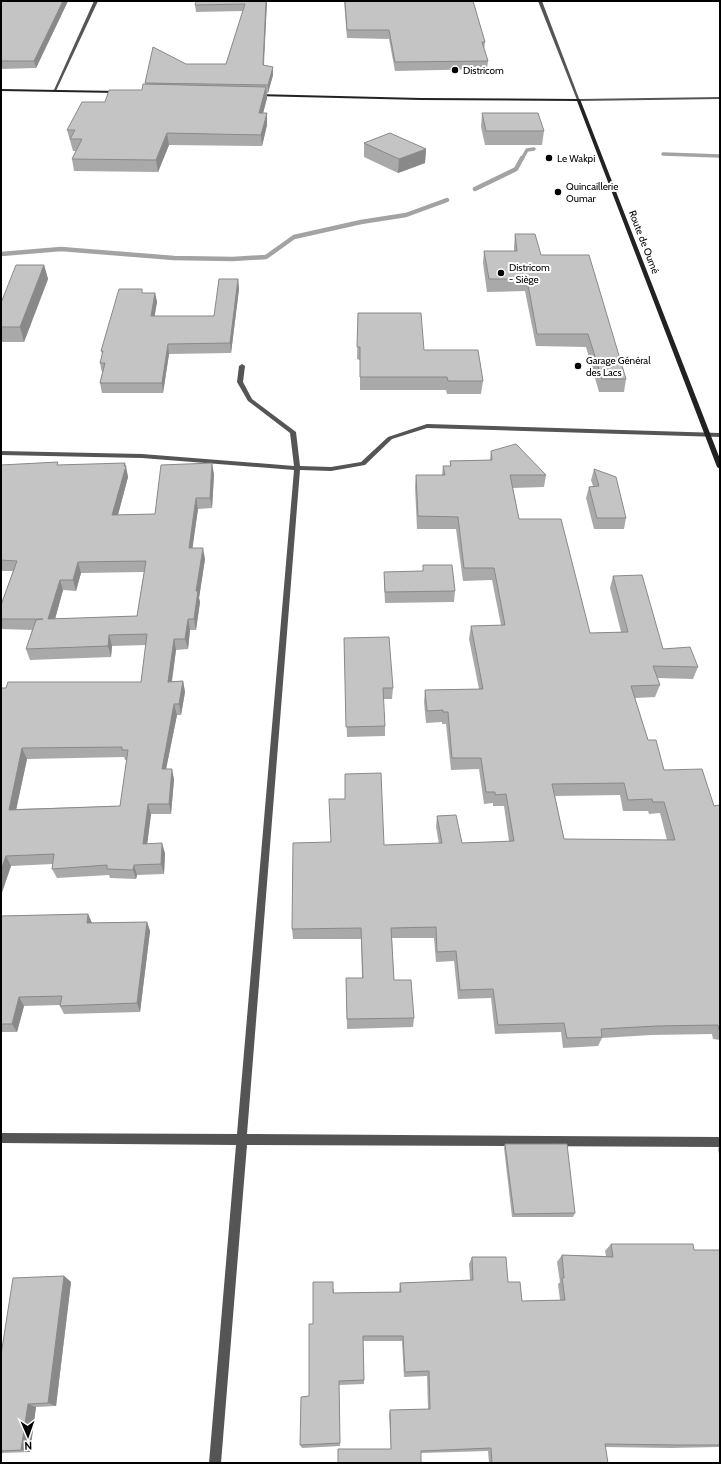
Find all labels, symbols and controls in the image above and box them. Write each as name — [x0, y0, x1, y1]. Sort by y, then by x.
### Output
place label: Districom — [463, 64, 504, 77]
marker: Districom — [450, 65, 460, 75]
place label: Le Wakpi — [557, 152, 595, 165]
marker: Le Wakpi — [544, 153, 554, 163]
place label: Quincaillerie Oumar — [566, 180, 618, 205]
marker: Quincaillerie Oumar — [553, 187, 563, 197]
street label: Route de Oumé — [626, 208, 662, 276]
place label: Districom - Siège — [509, 261, 550, 286]
marker: Districom - Siège — [496, 268, 506, 278]
place label: Garage Général des Lacs — [586, 354, 651, 379]
marker: Garage Général des Lacs — [573, 361, 583, 371]
north arrow — [8, 1416, 48, 1456]
text: N — [24, 1439, 32, 1453]

